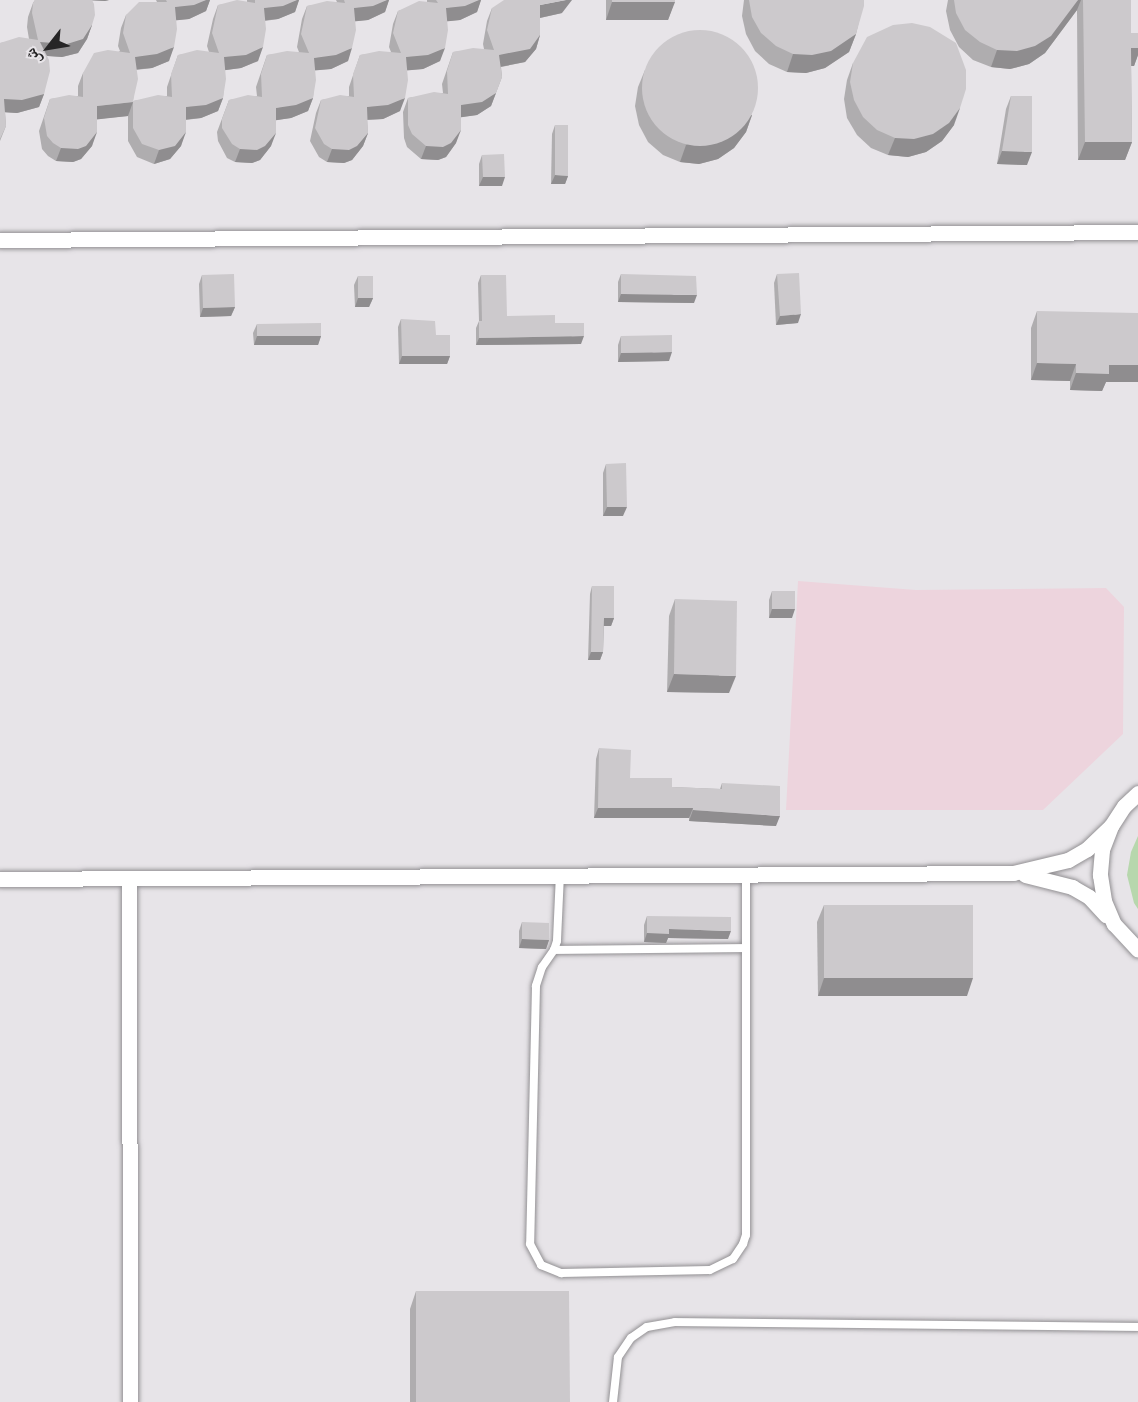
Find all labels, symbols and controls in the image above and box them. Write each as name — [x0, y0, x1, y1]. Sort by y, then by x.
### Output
north arrow — [18, 18, 78, 78]
text: ش — [18, 44, 47, 71]

